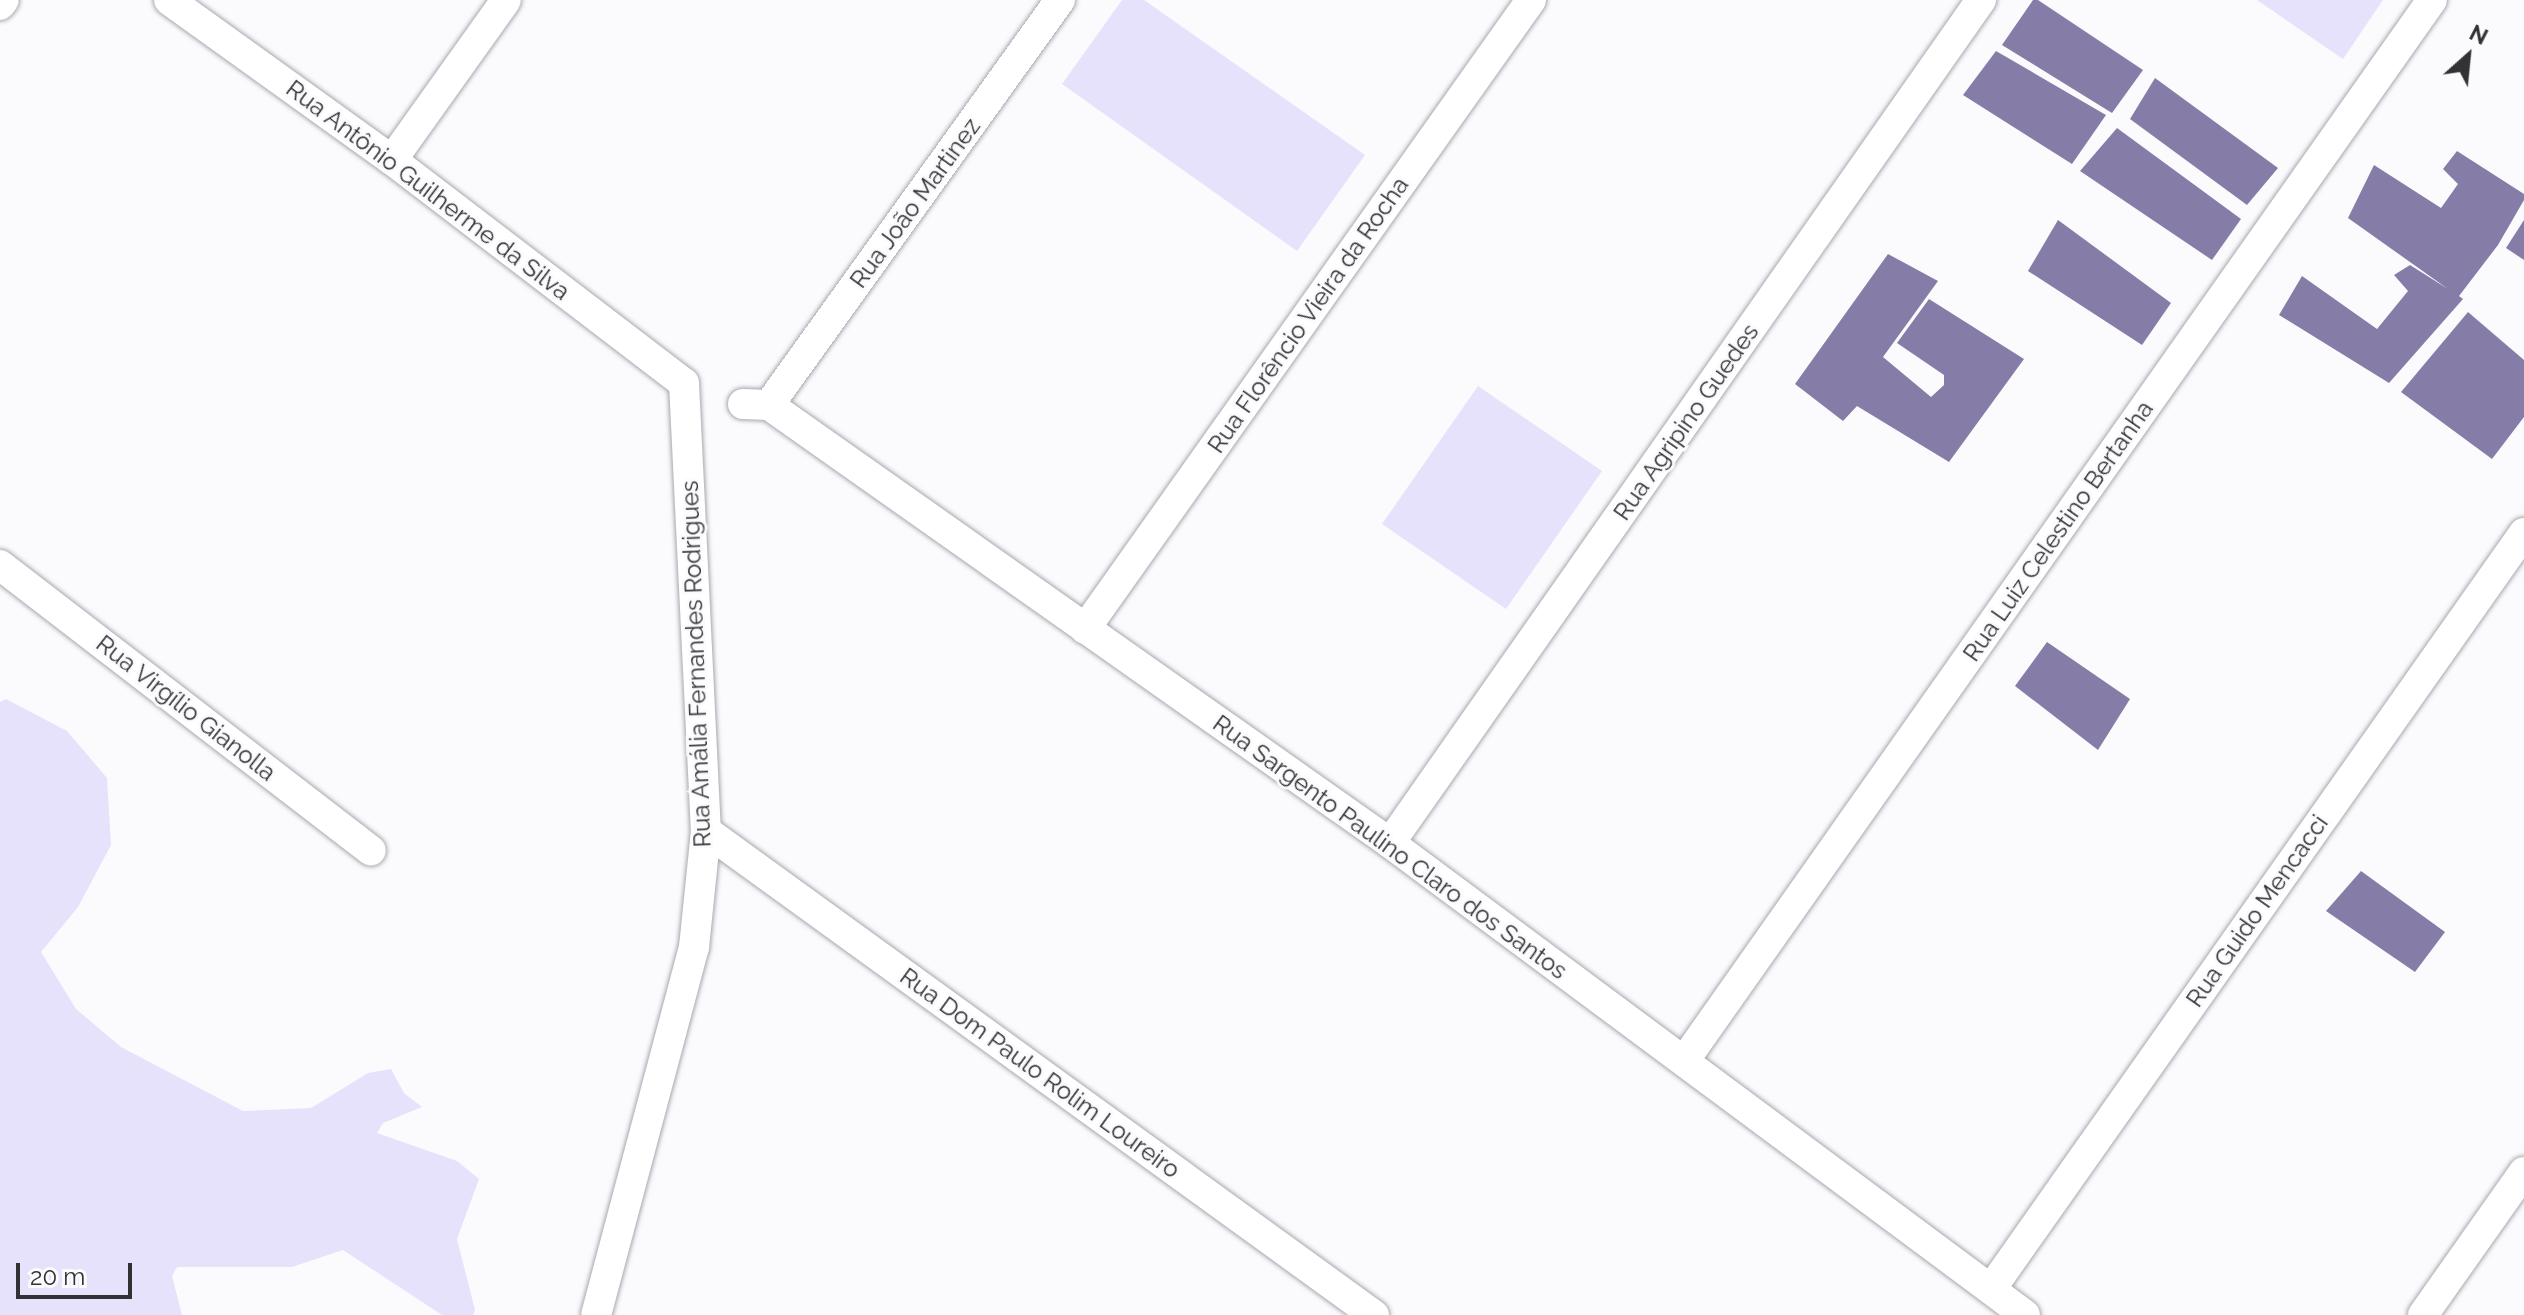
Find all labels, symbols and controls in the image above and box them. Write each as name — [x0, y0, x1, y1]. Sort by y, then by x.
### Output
north arrow — [2428, 16, 2508, 96]
text: N — [2466, 19, 2492, 50]
street label: Rua Antônio Guilherme da Silva — [280, 74, 576, 306]
street label: Rua João Martinez — [844, 112, 986, 294]
street label: Rua Florêncio Vieira da Rocha — [1201, 171, 1415, 459]
street label: Rua Agripino Guedes — [1607, 318, 1765, 526]
street label: Rua Luiz Celestino Bertanha — [1957, 395, 2159, 667]
street label: Rua Amália Fernandes Rodrigues — [675, 480, 717, 848]
street label: Rua Virgílio Gianolla — [90, 629, 282, 787]
street label: Rua Sargento Paulino Claro dos Santos — [1207, 709, 1573, 985]
street label: Rua Guido Mencacci — [2180, 810, 2334, 1012]
street label: Rua Dom Paulo Rolim Loureiro — [894, 962, 1186, 1184]
scale bar — [20, 1247, 136, 1297]
text: 20 m — [30, 1262, 85, 1291]

